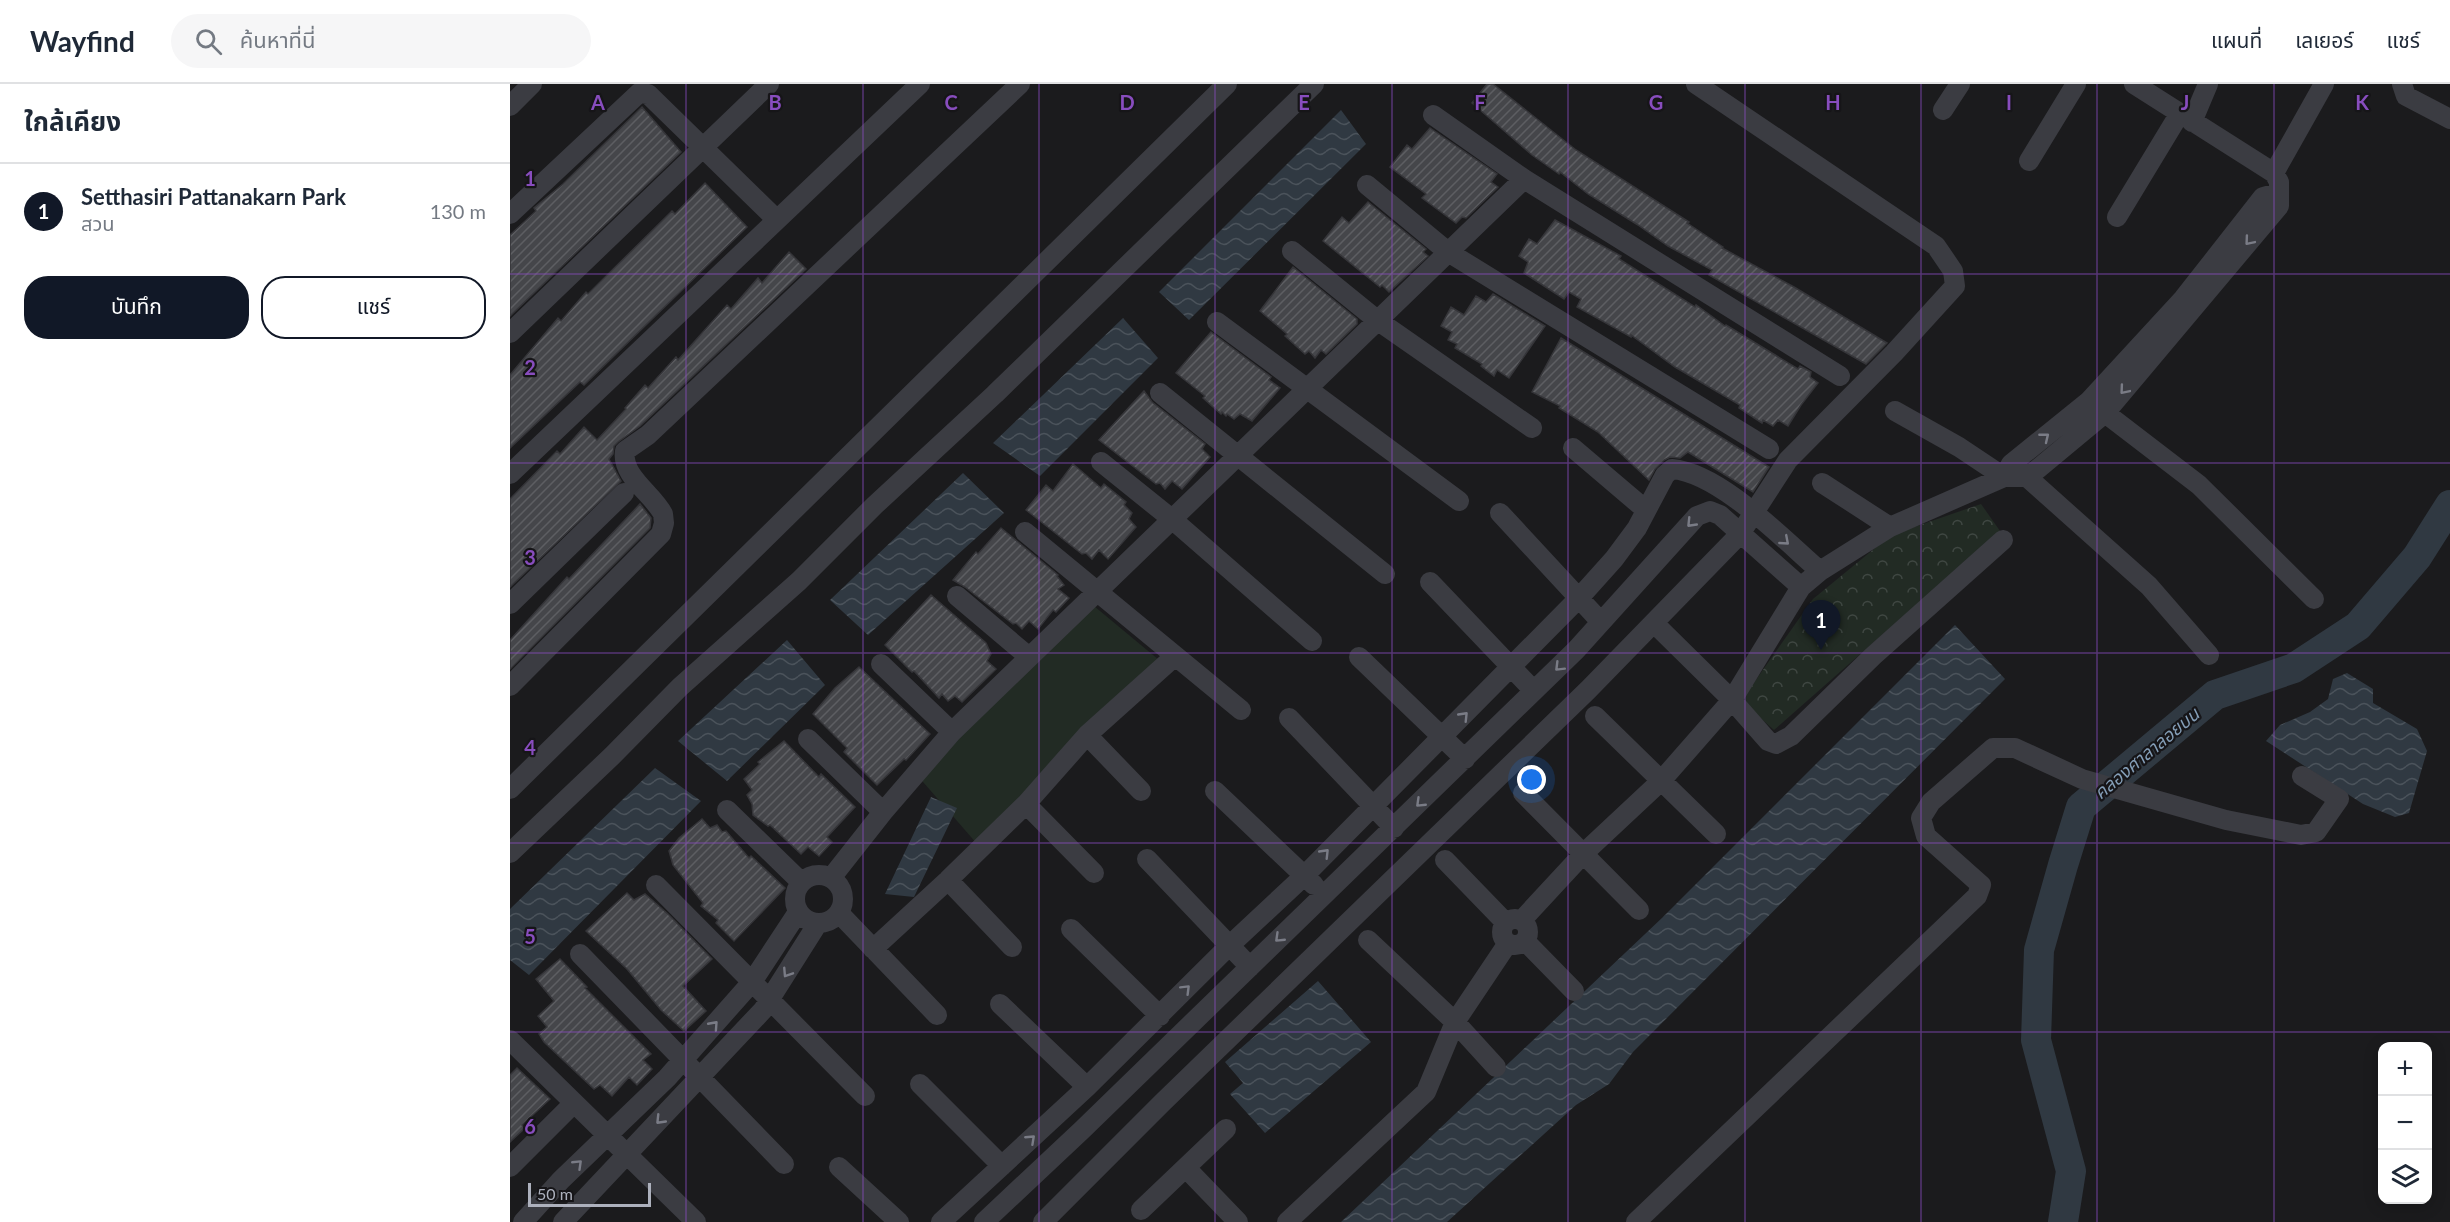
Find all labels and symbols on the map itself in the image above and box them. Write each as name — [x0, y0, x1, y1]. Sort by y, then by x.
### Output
text: A — [590, 90, 605, 114]
text: B — [768, 90, 782, 114]
text: C — [944, 90, 958, 114]
text: D — [1119, 90, 1135, 114]
text: E — [1298, 90, 1310, 114]
text: F — [1474, 90, 1486, 114]
text: G — [1649, 90, 1663, 114]
text: H — [1825, 90, 1841, 114]
text: I — [2006, 90, 2012, 114]
text: J — [2181, 90, 2189, 114]
text: K — [2355, 90, 2369, 114]
text: 1 — [524, 166, 536, 190]
one-way arrow — [2246, 234, 2257, 245]
text: 2 — [524, 355, 536, 379]
one-way arrow — [2120, 383, 2131, 394]
one-way arrow — [2038, 433, 2049, 444]
one-way arrow — [1687, 516, 1698, 527]
one-way arrow — [1778, 534, 1789, 545]
text: 3 — [524, 545, 536, 569]
pin: 1 — [1802, 600, 1840, 650]
one-way arrow — [1556, 659, 1567, 670]
water label: คลองศาลาลอยบน — [2089, 702, 2204, 803]
one-way arrow — [1456, 712, 1467, 723]
text: 4 — [524, 735, 536, 759]
your location — [1517, 765, 1546, 794]
one-way arrow — [1416, 796, 1427, 807]
one-way arrow — [1318, 850, 1329, 861]
text: 5 — [524, 924, 536, 948]
one-way arrow — [1276, 931, 1287, 942]
one-way arrow — [783, 966, 794, 977]
one-way arrow — [1179, 986, 1190, 996]
one-way arrow — [707, 1021, 718, 1031]
one-way arrow — [656, 1112, 667, 1123]
text: 6 — [524, 1114, 536, 1138]
one-way arrow — [1023, 1136, 1034, 1147]
one-way arrow — [571, 1160, 581, 1171]
scale bar — [528, 1180, 651, 1208]

